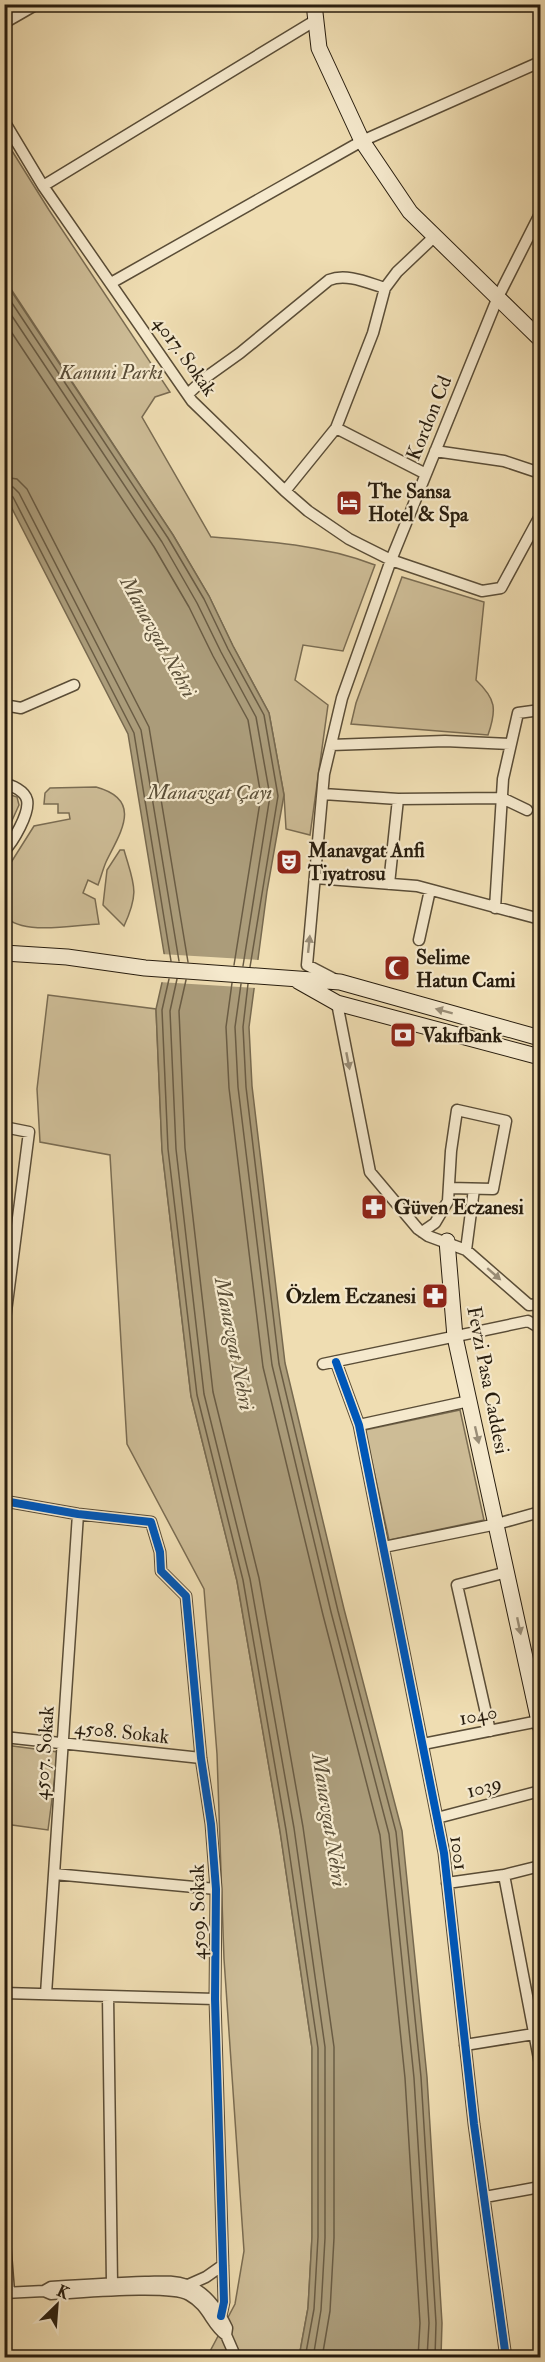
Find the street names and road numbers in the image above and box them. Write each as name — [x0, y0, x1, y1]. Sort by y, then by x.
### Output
street label: 4017. Sokak — [148, 311, 223, 401]
street label: Kordon Cd — [401, 372, 457, 464]
street label: Fevzi Pasa Caddesi — [461, 1304, 515, 1456]
street label: 1040 — [457, 1699, 499, 1731]
street label: 4507. Sokak — [28, 1705, 60, 1801]
street label: 4508. Sokak — [73, 1715, 171, 1749]
street label: 1039 — [464, 1770, 504, 1804]
street label: 1001 — [444, 1834, 474, 1872]
street label: 4509. Sokak — [185, 1863, 211, 1960]

